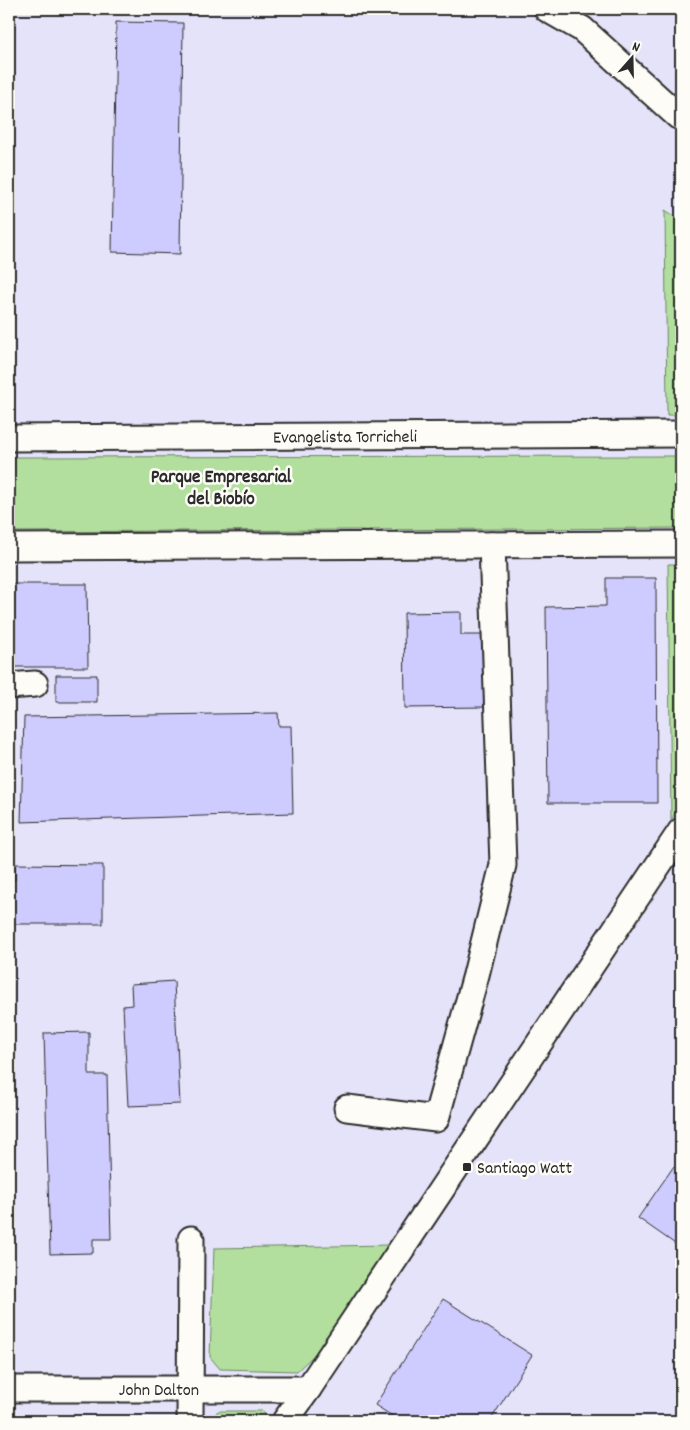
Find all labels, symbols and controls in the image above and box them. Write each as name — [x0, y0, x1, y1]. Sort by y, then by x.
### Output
north arrow — [608, 32, 658, 82]
text: N — [629, 37, 643, 58]
street label: Evangelista Torricheli — [273, 426, 417, 451]
district label: Parque Empresarial del Biobío — [151, 465, 292, 514]
place label: Santiago Watt — [477, 1157, 573, 1182]
marker: Santiago Watt — [461, 1161, 473, 1173]
street label: John Dalton — [119, 1379, 199, 1404]

